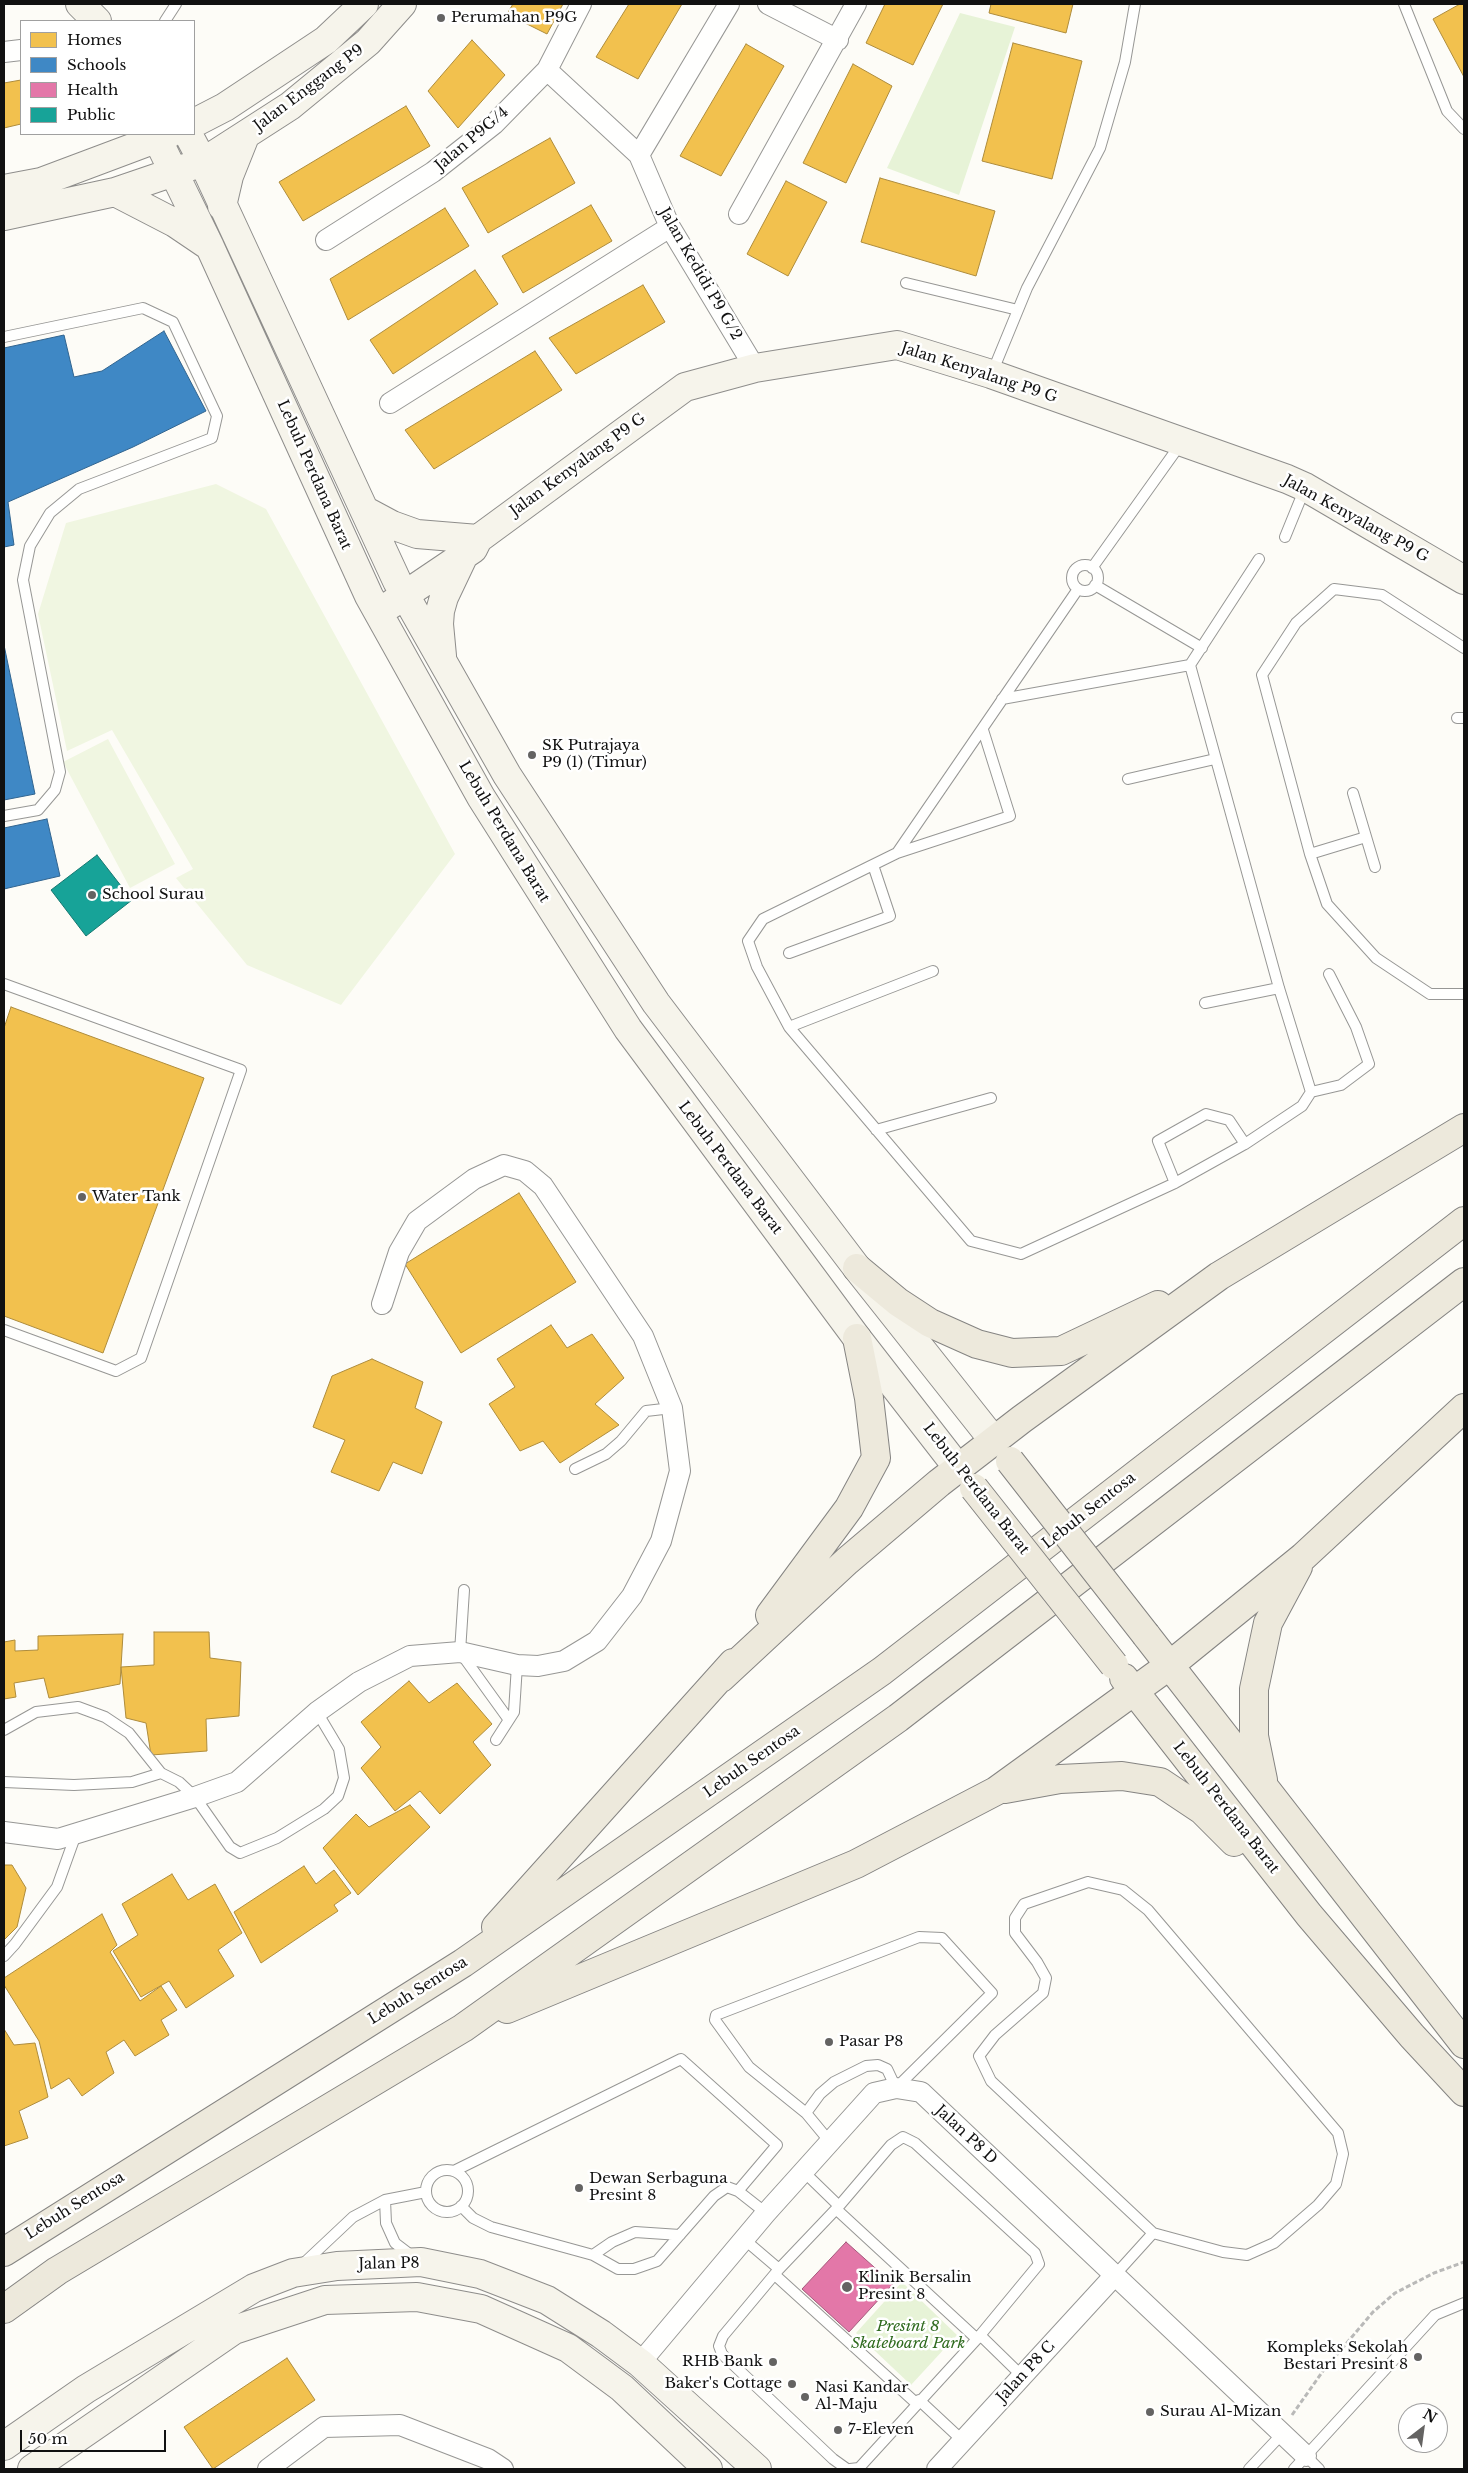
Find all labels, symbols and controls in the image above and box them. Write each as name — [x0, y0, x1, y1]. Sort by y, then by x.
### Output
place label: Perumahan P9G — [451, 9, 577, 27]
marker: Perumahan P9G — [435, 12, 447, 24]
legend — [20, 20, 195, 135]
text: Homes — [67, 30, 122, 49]
street label: Jalan Enggang P9 — [251, 41, 367, 135]
text: Schools — [67, 55, 126, 74]
text: Health — [67, 80, 118, 99]
street label: Jalan P9G/4 — [432, 103, 512, 175]
text: Public — [67, 105, 115, 124]
street label: Jalan Kedidi P9 G/2 — [655, 205, 745, 343]
street label: Jalan Kenyalang P9 G — [899, 339, 1059, 407]
street label: Lebuh Perdana Barat — [273, 397, 355, 553]
street label: Jalan Kenyalang P9 G — [507, 410, 649, 520]
street label: Jalan Kenyalang P9 G — [1280, 472, 1432, 566]
place label: SK Putrajaya P9 (1) (Timur) — [542, 737, 647, 772]
marker: SK Putrajaya P9 (1) (Timur) — [526, 749, 538, 761]
street label: Lebuh Perdana Barat — [455, 758, 553, 906]
place label: School Surau — [102, 886, 204, 904]
marker: School Surau — [86, 889, 98, 901]
street label: Lebuh Perdana Barat — [674, 1098, 786, 1238]
place label: Water Tank — [92, 1188, 181, 1206]
marker: Water Tank — [76, 1191, 88, 1203]
street label: Lebuh Perdana Barat — [919, 1420, 1033, 1558]
street label: Lebuh Sentosa — [1039, 1469, 1139, 1553]
street label: Lebuh Sentosa — [700, 1722, 804, 1802]
street label: Lebuh Perdana Barat — [1169, 1739, 1283, 1877]
street label: Lebuh Sentosa — [365, 1953, 471, 2029]
place label: Pasar P8 — [839, 2033, 903, 2051]
marker: Pasar P8 — [823, 2036, 835, 2048]
street label: Jalan P8 D — [931, 2102, 1001, 2168]
street label: Lebuh Sentosa — [22, 2168, 128, 2244]
place label: Dewan Serbaguna Presint 8 — [589, 2170, 727, 2205]
marker: Dewan Serbaguna Presint 8 — [573, 2182, 585, 2194]
street label: Jalan P8 — [358, 2254, 420, 2274]
place label: Klinik Bersalin Presint 8 — [858, 2269, 971, 2304]
marker: Klinik Bersalin Presint 8 — [840, 2280, 854, 2294]
park label: Presint 8 Skateboard Park — [851, 2318, 965, 2353]
street label: Jalan P8 C — [993, 2338, 1059, 2406]
place label: Kompleks Sekolah Bestari Presint 8 — [1267, 2339, 1408, 2374]
marker: Kompleks Sekolah Bestari Presint 8 — [1412, 2351, 1424, 2363]
place label: RHB Bank — [682, 2353, 763, 2371]
marker: RHB Bank — [767, 2356, 779, 2368]
place label: Baker's Cottage — [665, 2375, 782, 2393]
marker: Baker's Cottage — [786, 2378, 798, 2390]
place label: Nasi Kandar Al-Maju — [815, 2379, 908, 2414]
marker: Nasi Kandar Al-Maju — [799, 2391, 811, 2403]
place label: Surau Al-Mizan — [1160, 2403, 1281, 2421]
north arrow — [1398, 2403, 1448, 2453]
text: N — [1420, 2405, 1440, 2427]
marker: Surau Al-Mizan — [1144, 2406, 1156, 2418]
scale bar — [22, 2420, 169, 2452]
place label: 7-Eleven — [848, 2421, 914, 2439]
marker: 7-Eleven — [832, 2424, 844, 2436]
text: 50 m — [28, 2429, 68, 2448]

